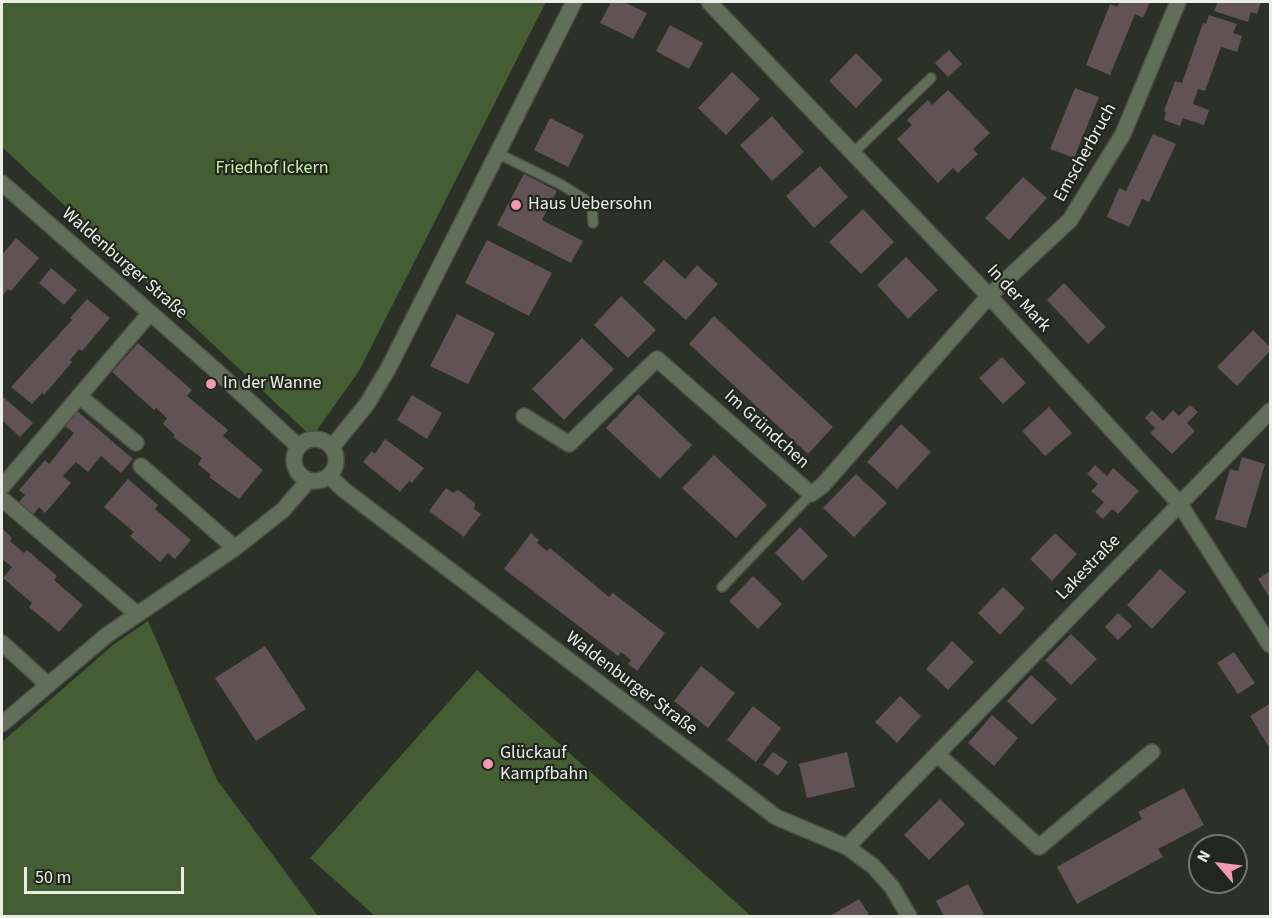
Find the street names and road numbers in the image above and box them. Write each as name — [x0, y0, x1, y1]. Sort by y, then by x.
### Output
street label: Emscherbruch — [1050, 100, 1122, 206]
street label: Waldenburger Straße — [57, 204, 191, 324]
street label: In der Mark — [981, 261, 1055, 337]
street label: Im Gründchen — [719, 386, 813, 474]
street label: Lakestraße — [1052, 531, 1126, 605]
street label: Waldenburger Straße — [561, 627, 701, 741]

